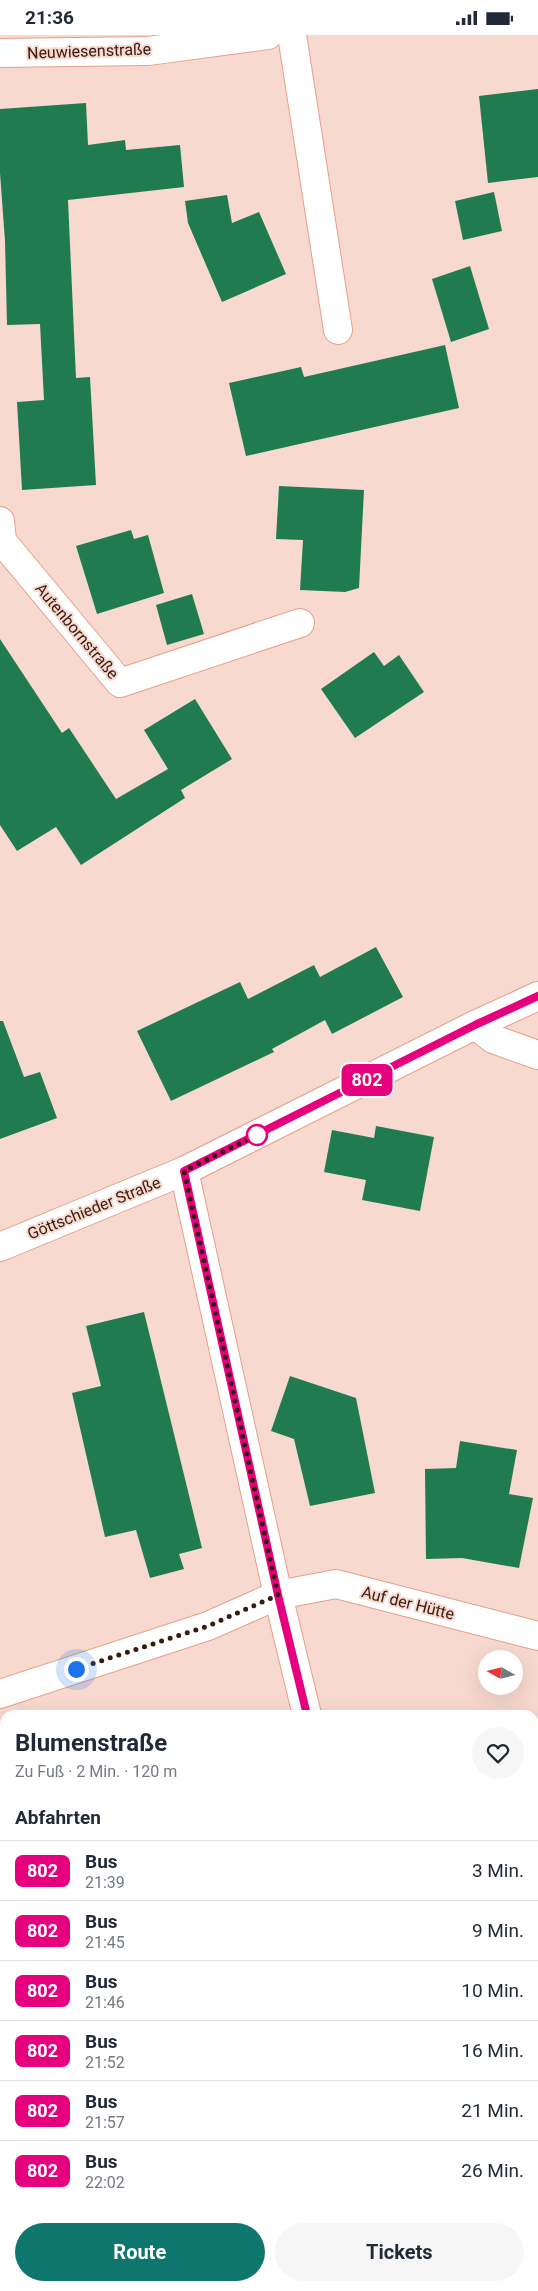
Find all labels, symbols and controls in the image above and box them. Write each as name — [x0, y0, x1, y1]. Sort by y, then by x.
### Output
text: 21:36 — [25, 6, 74, 29]
street label: Neuwiesenstraße — [27, 39, 151, 63]
street label: Autenbornstraße — [31, 579, 123, 683]
line badge: 802 — [338, 1064, 396, 1096]
text: 802 — [352, 1069, 382, 1090]
unlabelled marker — [246, 1124, 268, 1146]
street label: Göttschieder Straße — [25, 1173, 163, 1243]
street label: Auf der Hütte — [360, 1582, 456, 1624]
north arrow — [478, 1650, 522, 1695]
map controls — [478, 1650, 523, 1695]
your location — [64, 1657, 89, 1682]
button: heart — [472, 1727, 524, 1779]
text: Blumenstraße — [15, 1729, 167, 1757]
text: Zu Fuß · 2 Min. · 120 m — [15, 1762, 177, 1781]
text: Abfahrten — [15, 1806, 101, 1829]
text: Bus — [85, 1850, 118, 1873]
text: 3 Min. — [472, 1859, 524, 1882]
text: 802 — [27, 1860, 58, 1881]
text: 21:39 — [85, 1873, 125, 1892]
text: Bus — [85, 1910, 118, 1933]
text: 9 Min. — [472, 1919, 524, 1942]
text: 802 — [27, 1920, 58, 1941]
text: 21:45 — [85, 1933, 125, 1952]
text: Bus — [85, 1970, 118, 1993]
text: 10 Min. — [461, 1979, 524, 2002]
text: 802 — [27, 1980, 58, 2001]
text: 21:46 — [85, 1993, 125, 2012]
text: Bus — [85, 2030, 118, 2053]
text: 16 Min. — [461, 2039, 524, 2062]
text: 802 — [27, 2040, 58, 2061]
text: 21:52 — [85, 2053, 125, 2072]
text: Bus — [85, 2090, 118, 2113]
text: 21 Min. — [461, 2099, 524, 2122]
text: 802 — [27, 2100, 58, 2121]
text: 21:57 — [85, 2113, 125, 2132]
text: Bus — [85, 2150, 118, 2173]
text: 26 Min. — [461, 2159, 524, 2182]
text: 802 — [27, 2160, 58, 2181]
text: 22:02 — [85, 2173, 125, 2192]
button: Route — [15, 2223, 265, 2281]
button: Tickets — [275, 2223, 524, 2281]

